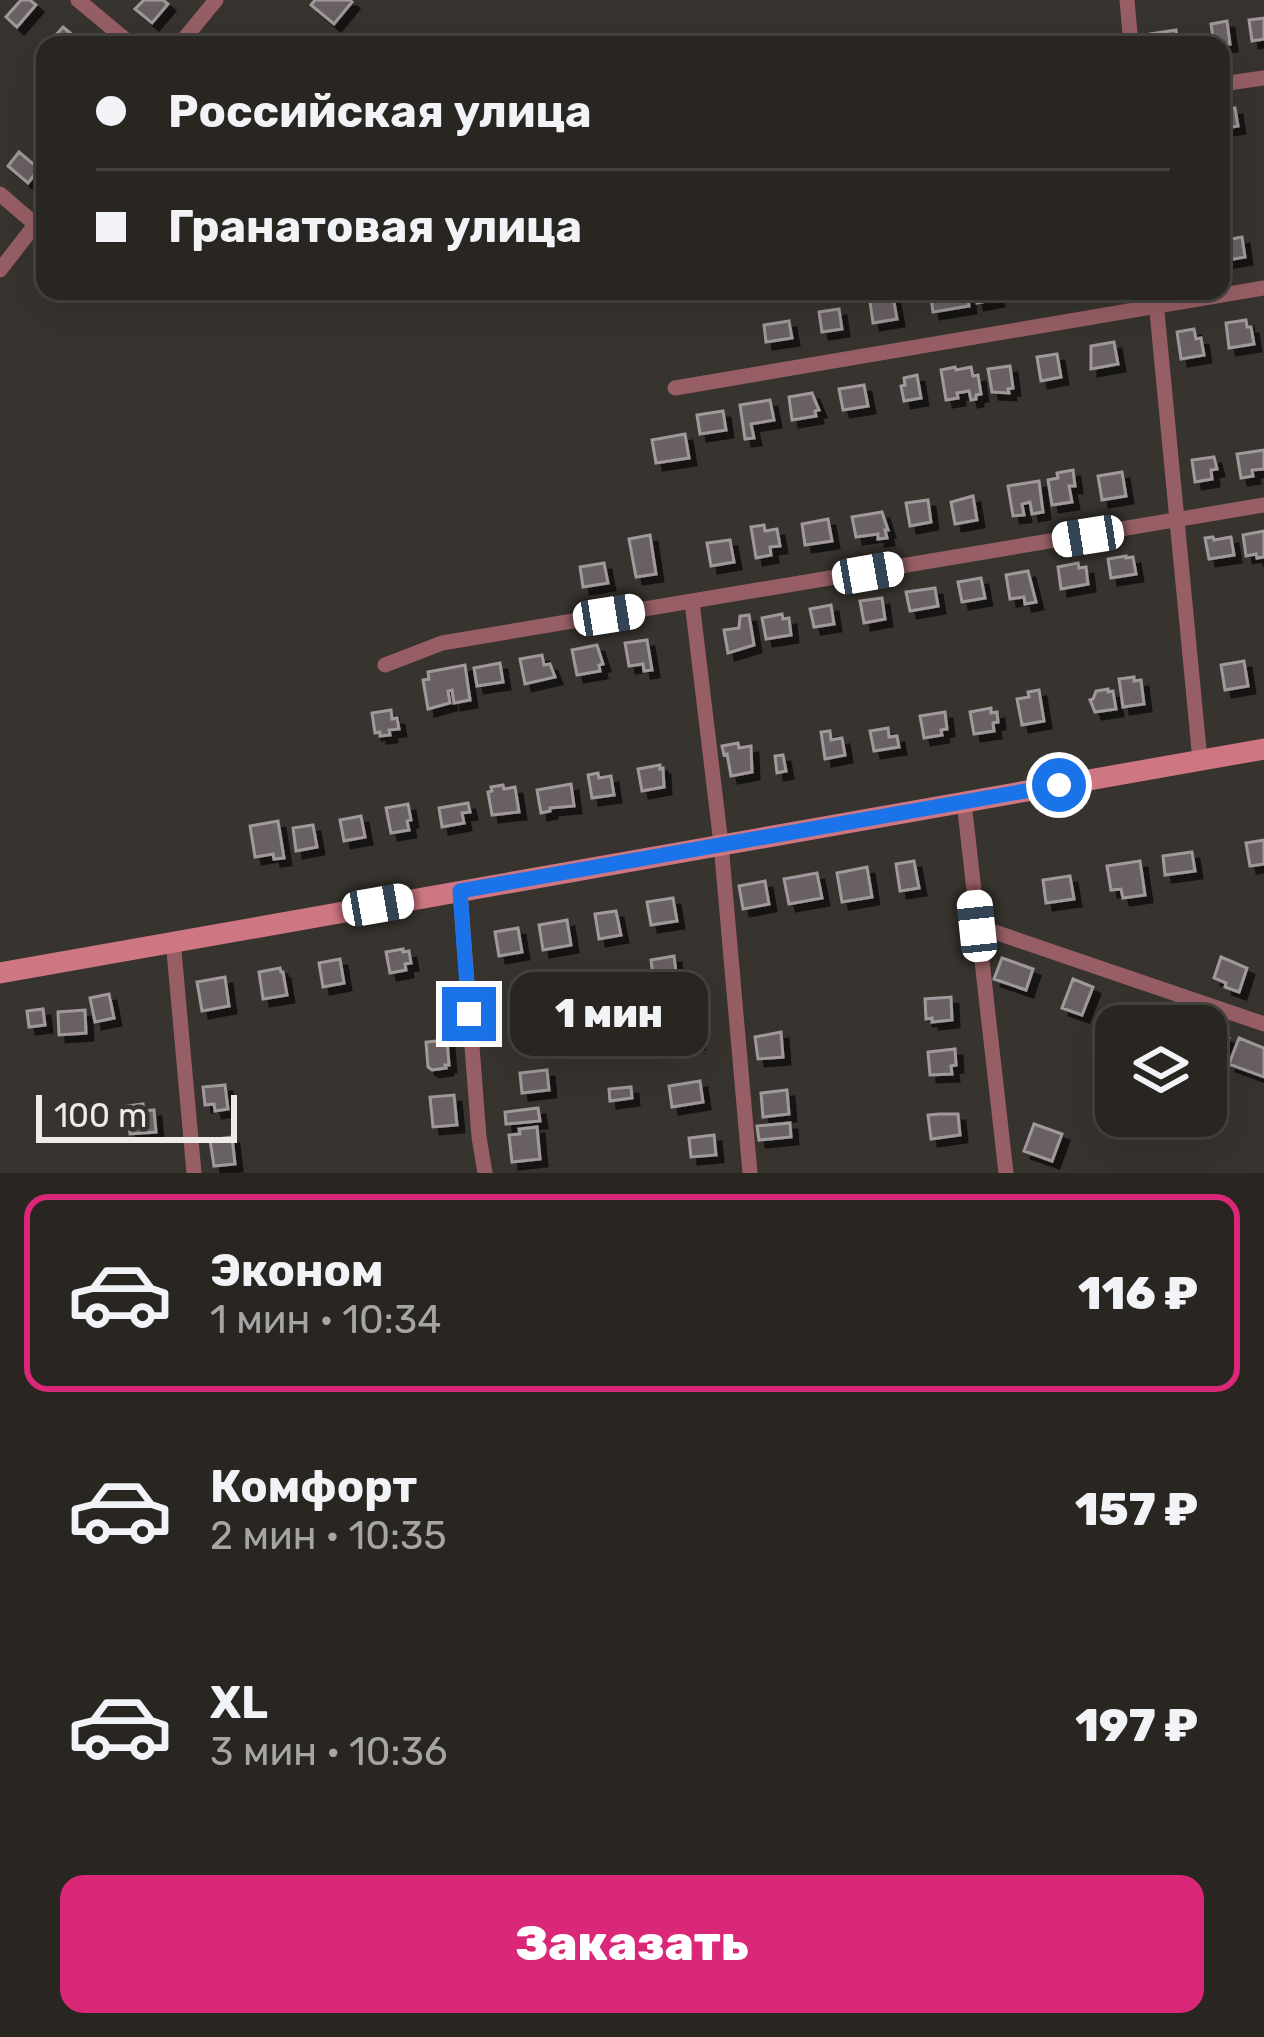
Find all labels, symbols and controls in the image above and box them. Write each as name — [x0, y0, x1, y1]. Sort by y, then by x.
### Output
text: Российская улица — [168, 85, 592, 138]
text: Гранатовая улица — [168, 200, 582, 253]
car — [1050, 513, 1126, 559]
car — [829, 549, 907, 597]
car — [571, 592, 647, 638]
route start — [1032, 758, 1086, 812]
car — [339, 881, 417, 929]
car — [955, 888, 999, 964]
callout: 1 мин — [511, 972, 709, 1056]
route end — [442, 987, 496, 1041]
text: 1 мин — [555, 991, 663, 1037]
map controls — [1095, 1005, 1227, 1137]
button: layers — [1095, 1005, 1227, 1137]
scale bar — [36, 1089, 237, 1142]
text: 100 m — [54, 1096, 147, 1135]
icon: car — [66, 1239, 174, 1347]
text: Эконом — [210, 1244, 384, 1297]
text: 116 ₽ — [1078, 1267, 1198, 1320]
text: 1 мин · 10:34 — [210, 1297, 441, 1343]
icon: car — [66, 1455, 174, 1563]
text: Комфорт — [210, 1460, 417, 1513]
text: 157 ₽ — [1075, 1483, 1198, 1536]
text: 2 мин · 10:35 — [210, 1513, 447, 1559]
icon: car — [66, 1671, 174, 1779]
text: XL — [210, 1676, 268, 1729]
text: 197 ₽ — [1075, 1699, 1198, 1752]
text: 3 мин · 10:36 — [210, 1729, 447, 1775]
button: Заказать — [60, 1875, 1204, 2013]

